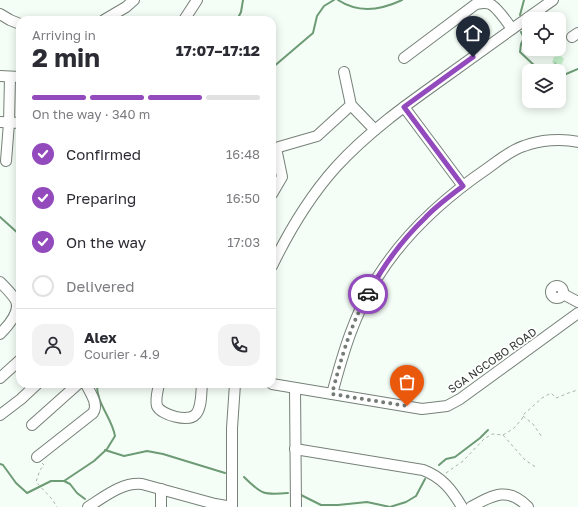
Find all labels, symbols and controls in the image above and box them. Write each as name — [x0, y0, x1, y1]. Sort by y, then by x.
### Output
map controls — [522, 12, 566, 108]
button: locate — [522, 12, 566, 56]
pin — [456, 16, 490, 57]
icon: home — [462, 22, 484, 44]
text: Arriving in — [32, 27, 96, 43]
text: 17:07–17:12 — [176, 41, 260, 59]
text: 2 min — [32, 42, 100, 73]
button: layers — [522, 64, 566, 108]
text: On the way · 340 m — [32, 106, 150, 122]
icon: check — [32, 143, 54, 165]
text: Confirmed — [66, 145, 141, 163]
text: 16:48 — [226, 146, 260, 162]
icon: check — [32, 187, 54, 209]
text: Preparing — [66, 189, 136, 207]
text: 16:50 — [226, 190, 260, 206]
icon: check — [32, 231, 54, 253]
text: On the way — [66, 233, 146, 251]
text: 17:03 — [227, 234, 260, 250]
courier — [348, 274, 388, 314]
text: Delivered — [66, 277, 134, 295]
icon: car — [357, 283, 379, 305]
button: person — [32, 324, 74, 366]
button: phone — [218, 324, 260, 366]
street label: SGA NGCOBO ROAD — [445, 324, 539, 395]
text: Alex — [84, 328, 117, 346]
text: Courier · 4.9 — [84, 346, 160, 362]
pin — [390, 365, 424, 406]
icon: bag — [396, 371, 418, 393]

